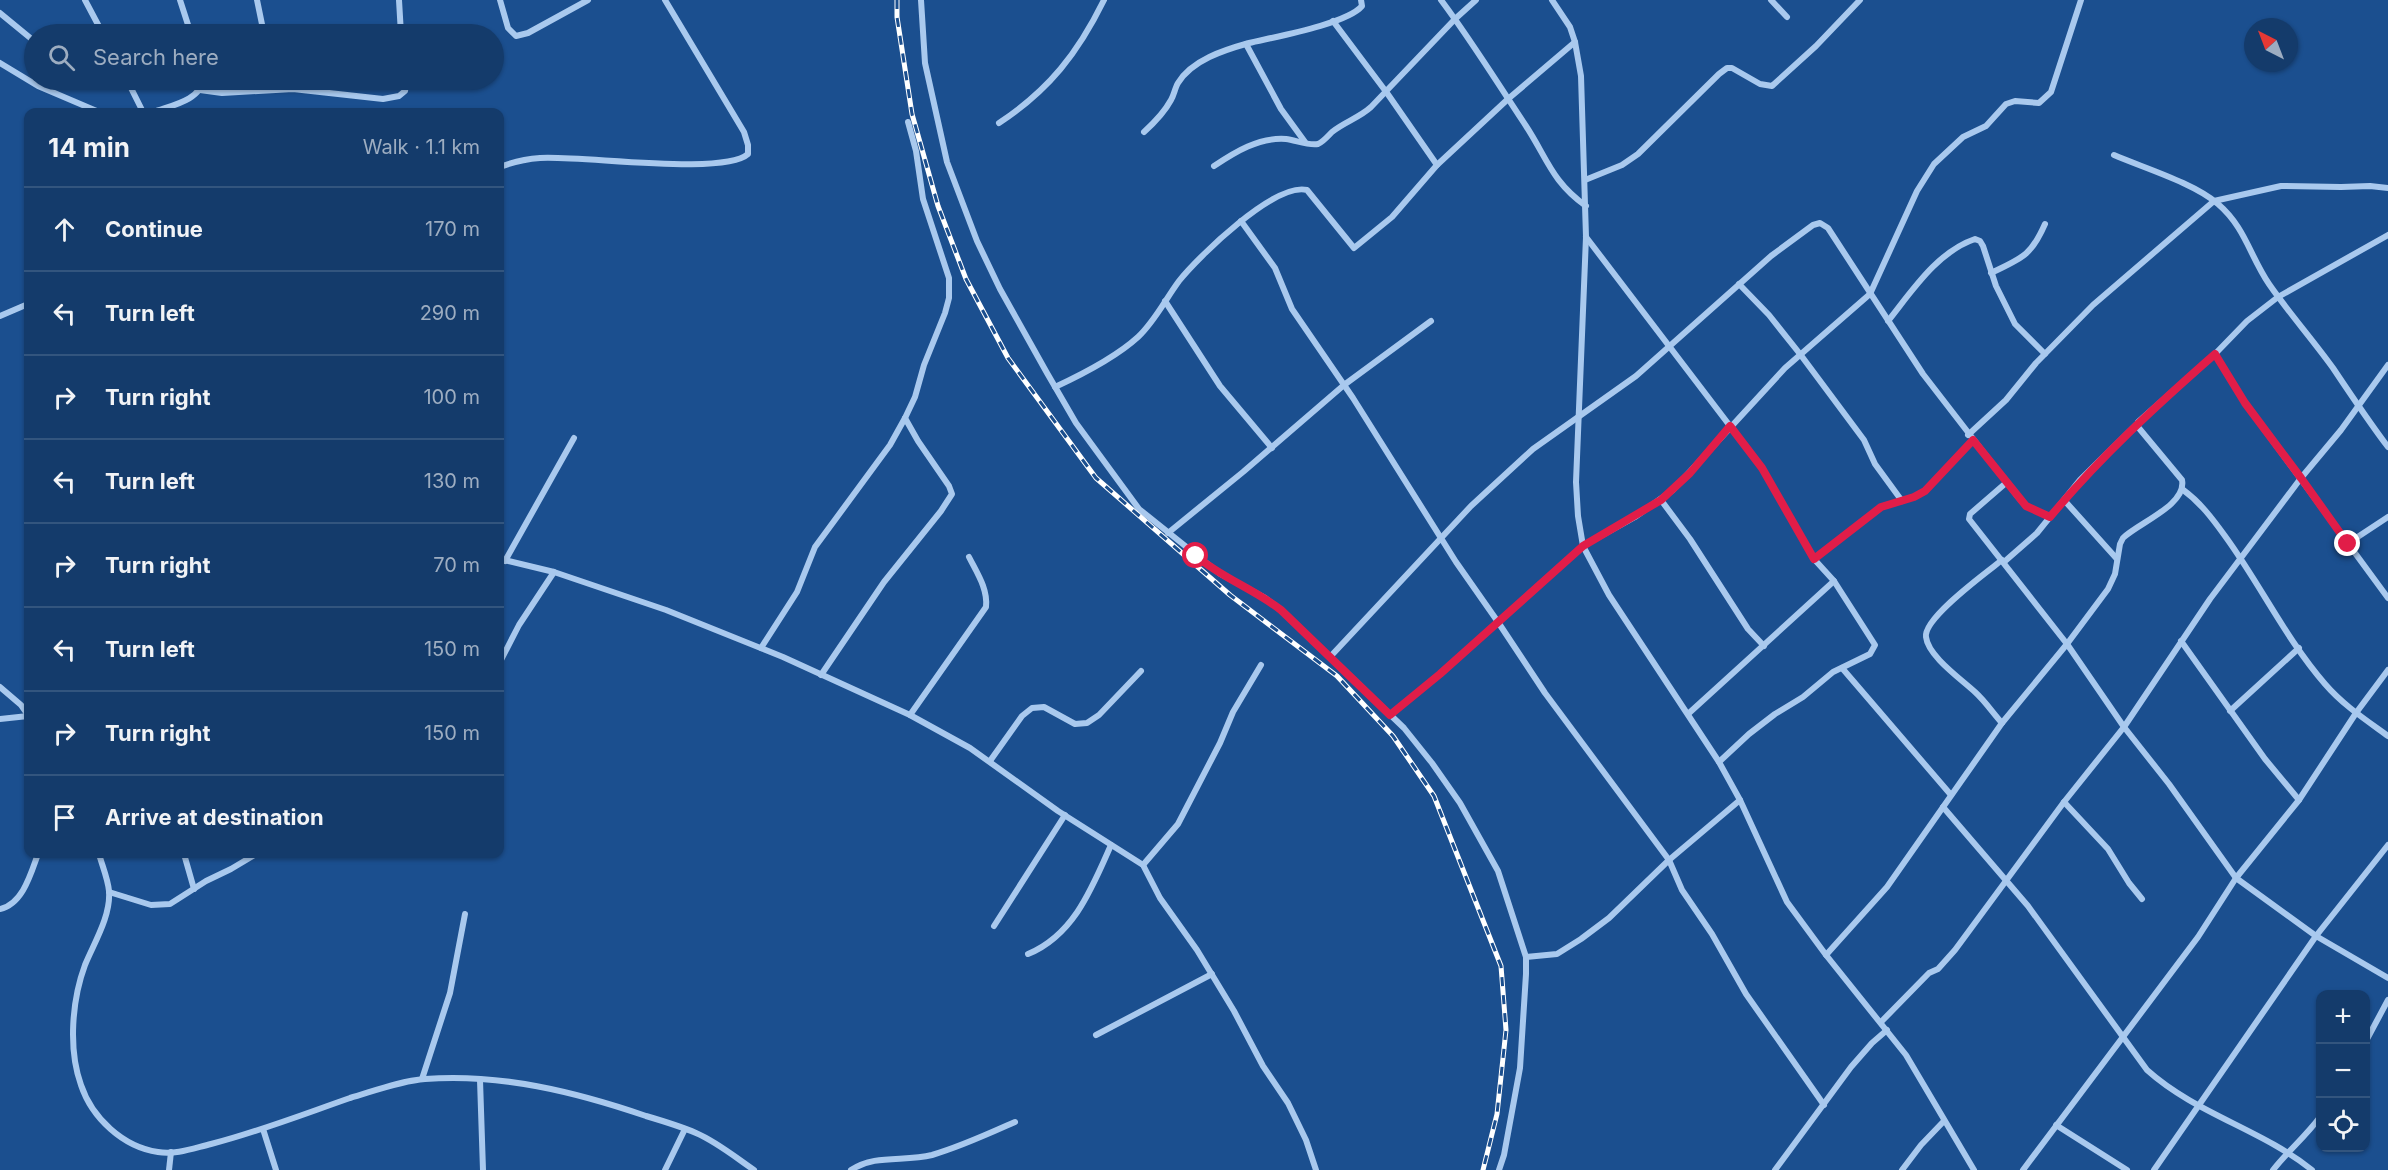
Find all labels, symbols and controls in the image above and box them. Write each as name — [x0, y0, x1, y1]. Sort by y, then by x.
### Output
north arrow — [2244, 18, 2298, 72]
search box — [24, 24, 504, 90]
icon: search — [45, 41, 78, 74]
text: Search here — [93, 44, 219, 70]
text: 14 min — [48, 132, 130, 163]
text: Walk · 1.1 km — [363, 135, 480, 159]
icon: ahead — [48, 213, 81, 246]
text: Continue — [105, 216, 203, 242]
text: 170 m — [425, 217, 480, 241]
icon: left — [48, 297, 81, 330]
text: Turn left — [105, 300, 195, 326]
text: 290 m — [420, 301, 480, 325]
icon: right — [48, 381, 81, 414]
text: Turn right — [105, 384, 211, 410]
text: 100 m — [423, 385, 480, 409]
icon: left — [48, 465, 81, 498]
text: Turn left — [105, 468, 195, 494]
text: 130 m — [424, 469, 480, 493]
route end — [2334, 530, 2360, 556]
route start — [1182, 542, 1208, 568]
icon: right — [48, 549, 81, 582]
text: Turn right — [105, 552, 211, 578]
text: 70 m — [433, 553, 480, 577]
icon: left — [48, 633, 81, 666]
text: Turn left — [105, 636, 195, 662]
text: 150 m — [424, 637, 480, 661]
icon: right — [48, 717, 81, 750]
text: Turn right — [105, 720, 211, 746]
text: 150 m — [424, 721, 480, 745]
icon: arrive — [48, 801, 81, 834]
text: Arrive at destination — [105, 804, 324, 830]
map controls — [2316, 990, 2370, 1152]
button: + — [2316, 990, 2370, 1044]
button: − — [2316, 1044, 2370, 1098]
button: locate — [2316, 1098, 2370, 1152]

